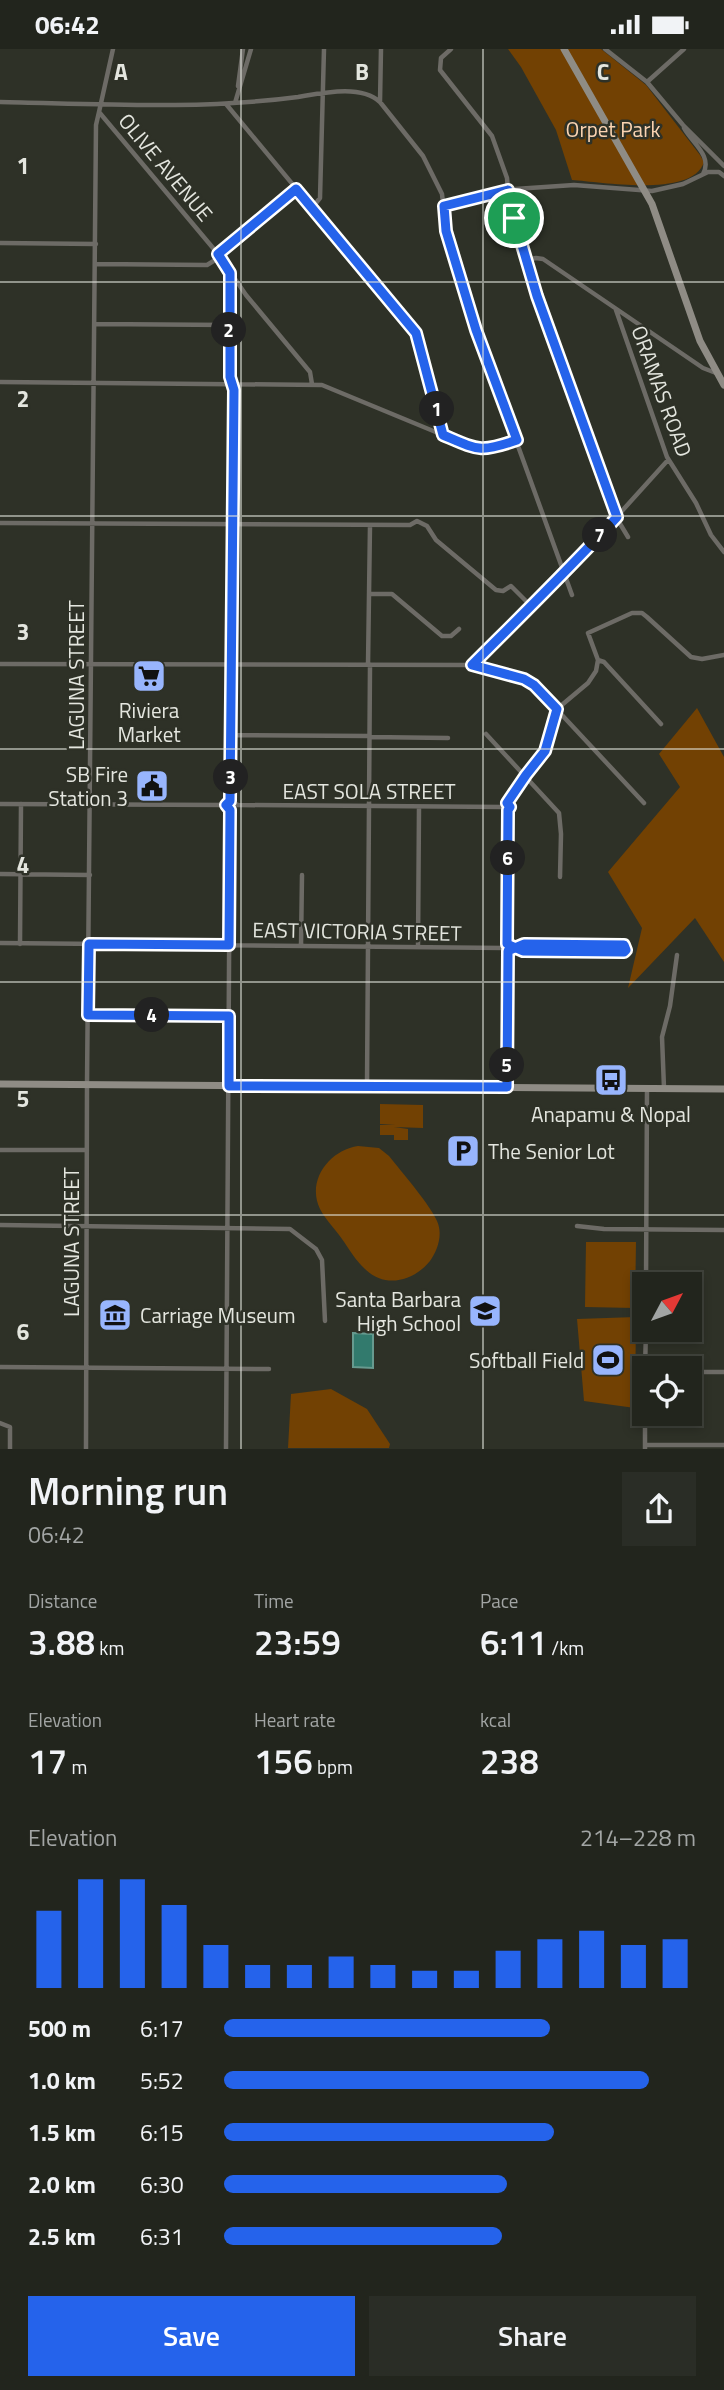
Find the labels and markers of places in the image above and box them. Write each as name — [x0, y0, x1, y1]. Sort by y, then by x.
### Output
pin — [484, 188, 544, 248]
pin: 2 — [212, 313, 246, 347]
pin: 1 — [420, 391, 454, 427]
pin: 7 — [582, 517, 618, 553]
supermarket icon: Riviera Market — [130, 657, 168, 695]
place label: Riviera Market — [117, 694, 181, 750]
place label: SB Fire Station 3 — [48, 758, 128, 814]
pin: 3 — [214, 759, 248, 795]
public building icon: SB Fire Station 3 — [133, 767, 171, 805]
pin: 6 — [490, 841, 526, 875]
pin: 4 — [134, 997, 170, 1033]
pin: 5 — [490, 1047, 524, 1083]
bus stop icon: Anapamu & Nopal — [592, 1061, 630, 1099]
place label: Anapamu & Nopal — [531, 1098, 691, 1130]
parking icon: The Senior Lot — [444, 1132, 482, 1170]
place label: The Senior Lot — [488, 1135, 615, 1167]
place label: Santa Barbara High School — [335, 1283, 461, 1339]
school or university icon: Santa Barbara High School — [466, 1292, 504, 1330]
museum icon: Carriage Museum — [96, 1296, 134, 1334]
place label: Carriage Museum — [140, 1299, 295, 1331]
sports icon: Softball Field — [589, 1341, 627, 1379]
place label: Softball Field — [469, 1344, 584, 1376]

